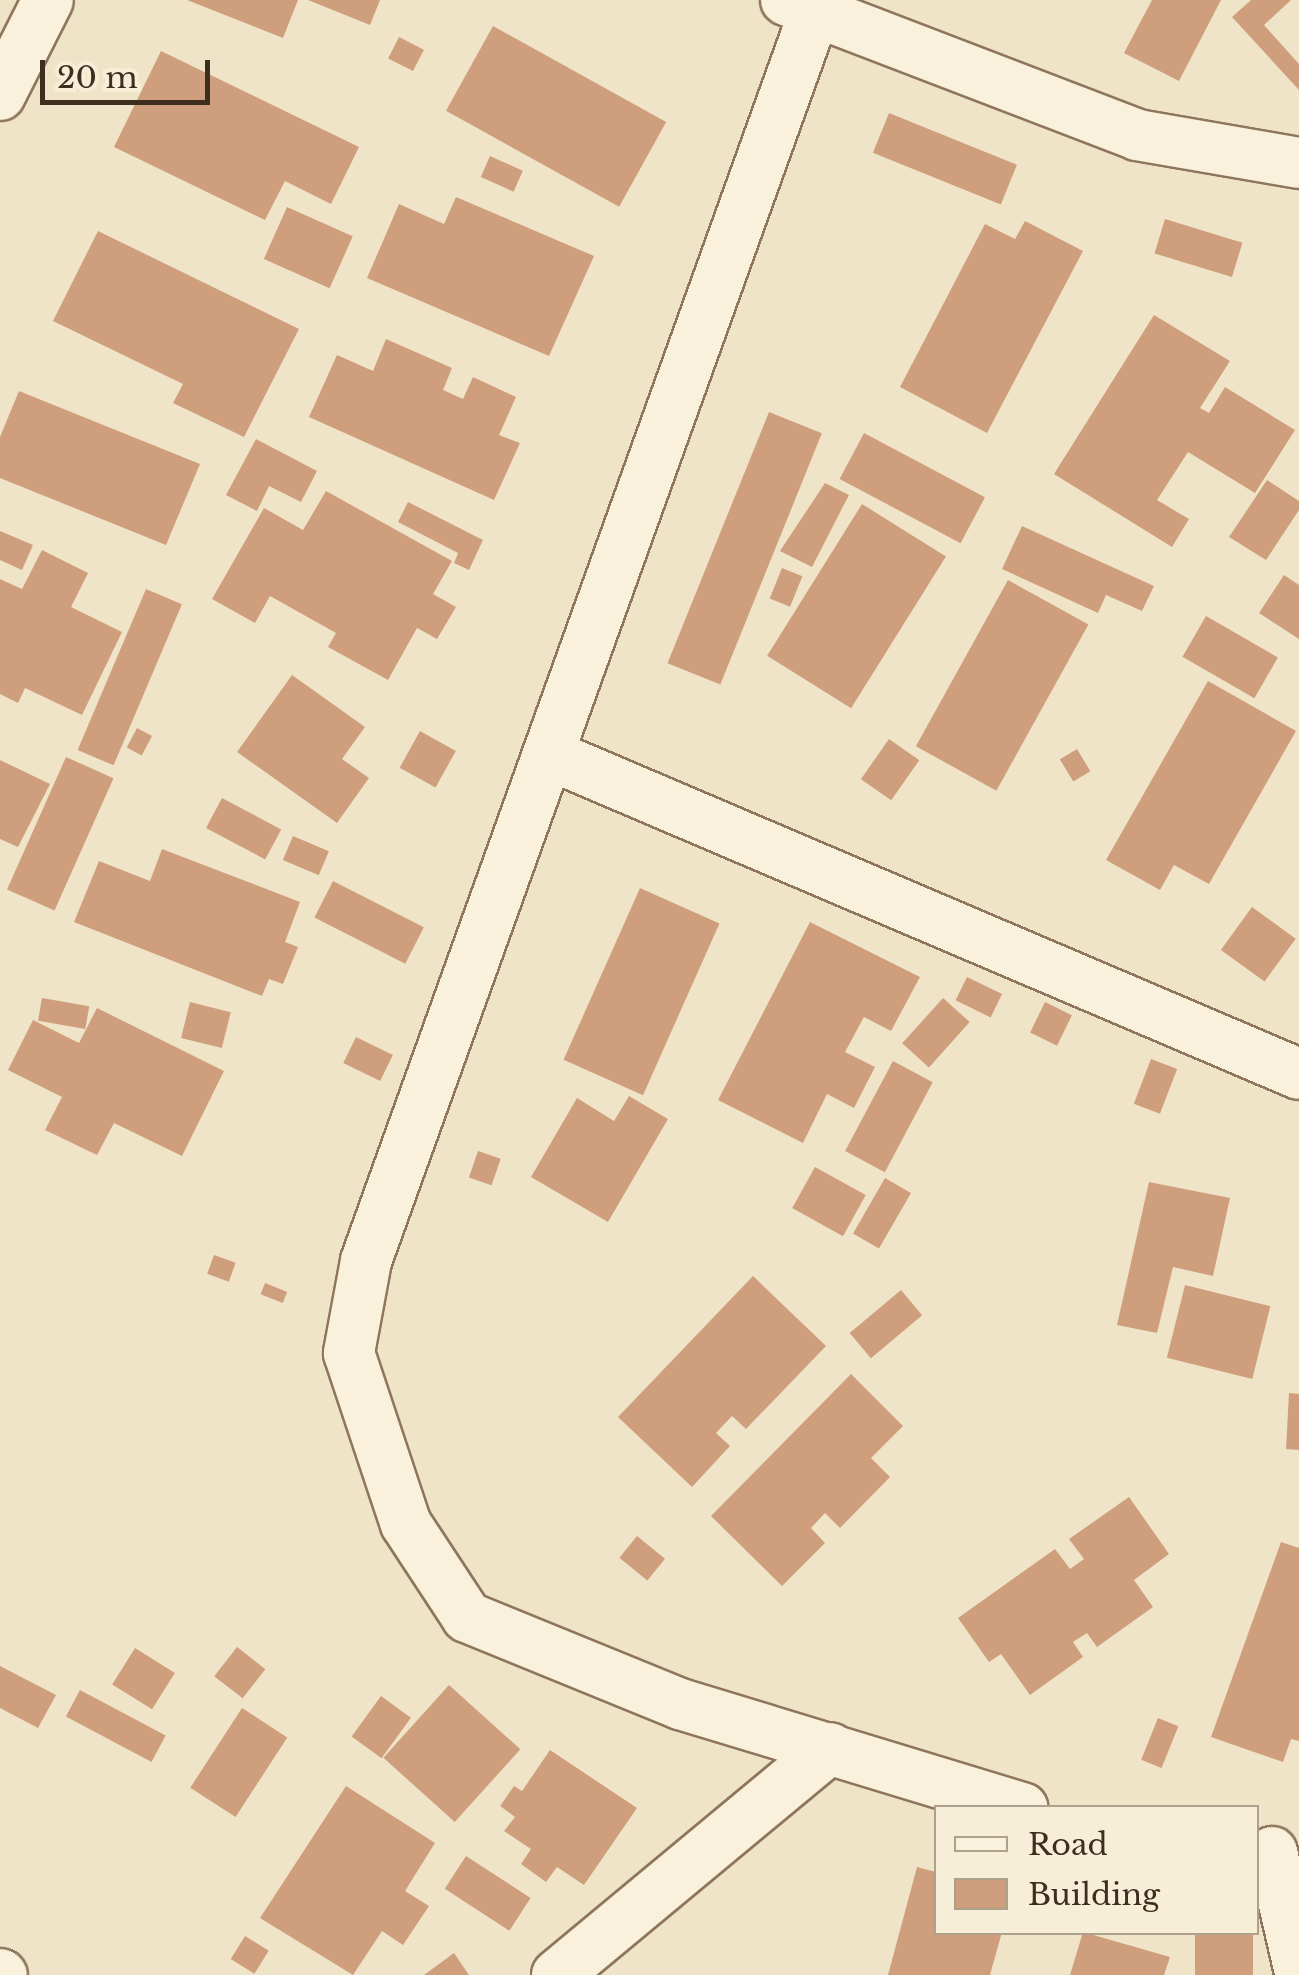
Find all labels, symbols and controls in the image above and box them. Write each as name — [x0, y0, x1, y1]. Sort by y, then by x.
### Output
scale bar — [45, 40, 215, 102]
text: 20 m — [57, 59, 138, 96]
legend — [934, 1805, 1259, 1935]
text: Road — [1028, 1826, 1108, 1863]
text: Building — [1028, 1876, 1160, 1913]

